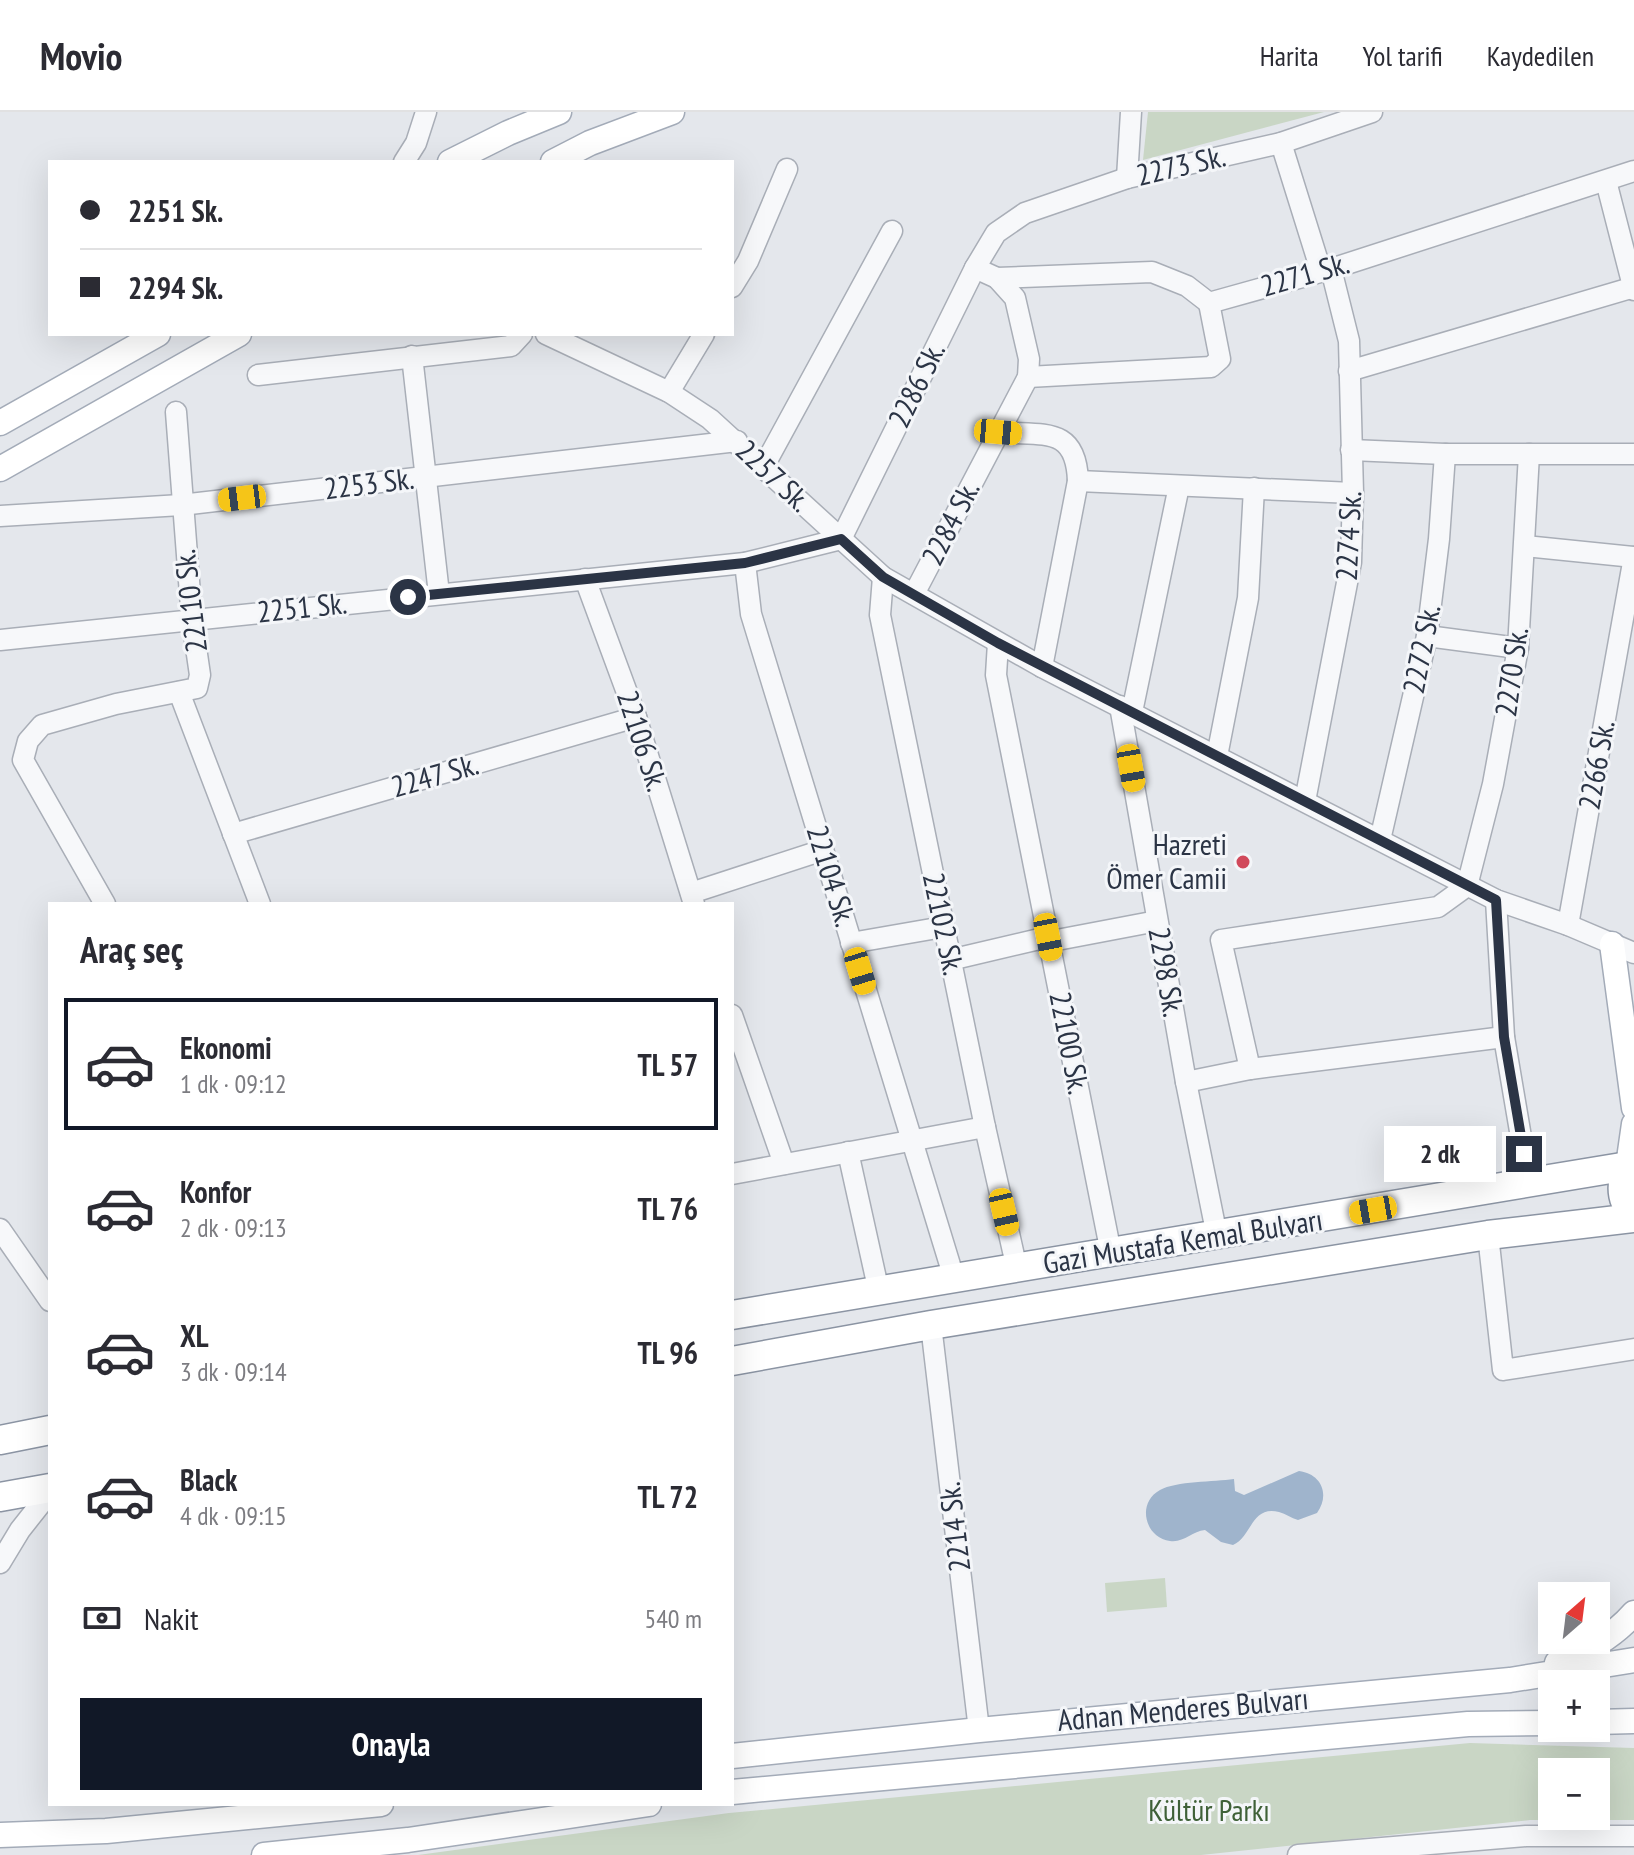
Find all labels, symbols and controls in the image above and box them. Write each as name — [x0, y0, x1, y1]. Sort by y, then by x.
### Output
text: Movio — [40, 31, 122, 80]
text: Harita — [1260, 37, 1319, 74]
text: Yol tarifi — [1363, 37, 1443, 74]
text: Kaydedilen — [1487, 37, 1594, 74]
street label: 2273 Sk. — [1132, 135, 1229, 194]
text: 2251 Sk. — [128, 191, 223, 230]
street label: 2271 Sk. — [1256, 242, 1353, 305]
text: 2294 Sk. — [128, 268, 223, 307]
street label: 2286 Sk. — [878, 335, 953, 433]
car — [973, 418, 1023, 446]
street label: 2257 Sk. — [728, 430, 820, 519]
street label: 2253 Sk. — [322, 458, 416, 507]
street label: 2284 Sk. — [912, 473, 988, 571]
car — [217, 483, 267, 513]
street label: 2274 Sk. — [1326, 490, 1369, 582]
street label: 22110 Sk. — [164, 547, 215, 655]
route start — [390, 579, 426, 615]
street label: 2251 Sk. — [255, 582, 349, 631]
street label: 2272 Sk. — [1393, 601, 1448, 697]
street label: 2270 Sk. — [1485, 624, 1536, 719]
street label: 22106 Sk. — [609, 685, 678, 796]
street label: 2266 Sk. — [1568, 717, 1623, 813]
car — [1115, 742, 1147, 794]
street label: 2247 Sk. — [386, 744, 483, 806]
street label: 22104 Sk. — [799, 820, 866, 931]
place label: Hazreti Ömer Camii — [1106, 824, 1227, 897]
marker: Hazreti Ömer Camii — [1234, 853, 1252, 871]
street label: 22102 Sk. — [915, 869, 974, 978]
car — [1032, 911, 1064, 963]
street label: 2298 Sk. — [1140, 924, 1195, 1020]
text: Araç seç — [80, 926, 183, 973]
car — [842, 945, 878, 997]
street label: 22100 Sk. — [1041, 988, 1100, 1097]
icon: car — [84, 1028, 156, 1100]
text: Ekonomi — [180, 1028, 272, 1067]
text: TL 57 — [638, 1045, 698, 1084]
text: 1 dk · 09:12 — [180, 1067, 287, 1100]
callout: 2 dk — [1384, 1126, 1496, 1182]
route end — [1506, 1136, 1542, 1172]
text: 2 dk — [1420, 1137, 1460, 1170]
icon: car — [84, 1172, 156, 1244]
text: Konfor — [180, 1172, 251, 1211]
car — [987, 1186, 1021, 1238]
text: TL 76 — [638, 1189, 698, 1228]
car — [1347, 1194, 1399, 1226]
street label: Gazi Mustafa Kemal Bulvarı — [1040, 1199, 1325, 1282]
text: 2 dk · 09:13 — [180, 1211, 287, 1244]
icon: car — [84, 1316, 156, 1388]
text: XL — [180, 1316, 209, 1355]
text: TL 96 — [638, 1333, 698, 1372]
text: 3 dk · 09:14 — [180, 1355, 287, 1388]
icon: car — [84, 1460, 156, 1532]
text: Black — [180, 1460, 237, 1499]
text: TL 72 — [638, 1477, 698, 1516]
street label: 2214 Sk. — [929, 1480, 978, 1574]
text: 4 dk · 09:15 — [180, 1499, 287, 1532]
north arrow — [1538, 1582, 1610, 1654]
map controls — [1538, 1582, 1610, 1830]
icon: cash — [80, 1596, 124, 1640]
text: Nakit — [144, 1599, 199, 1638]
text: 540 m — [644, 1602, 702, 1635]
button: + — [1538, 1670, 1610, 1742]
street label: Adnan Menderes Bulvarı — [1056, 1678, 1310, 1739]
button: Onayla — [80, 1698, 702, 1790]
button: − — [1538, 1758, 1610, 1830]
park label: Kültür Parkı — [1148, 1790, 1270, 1829]

